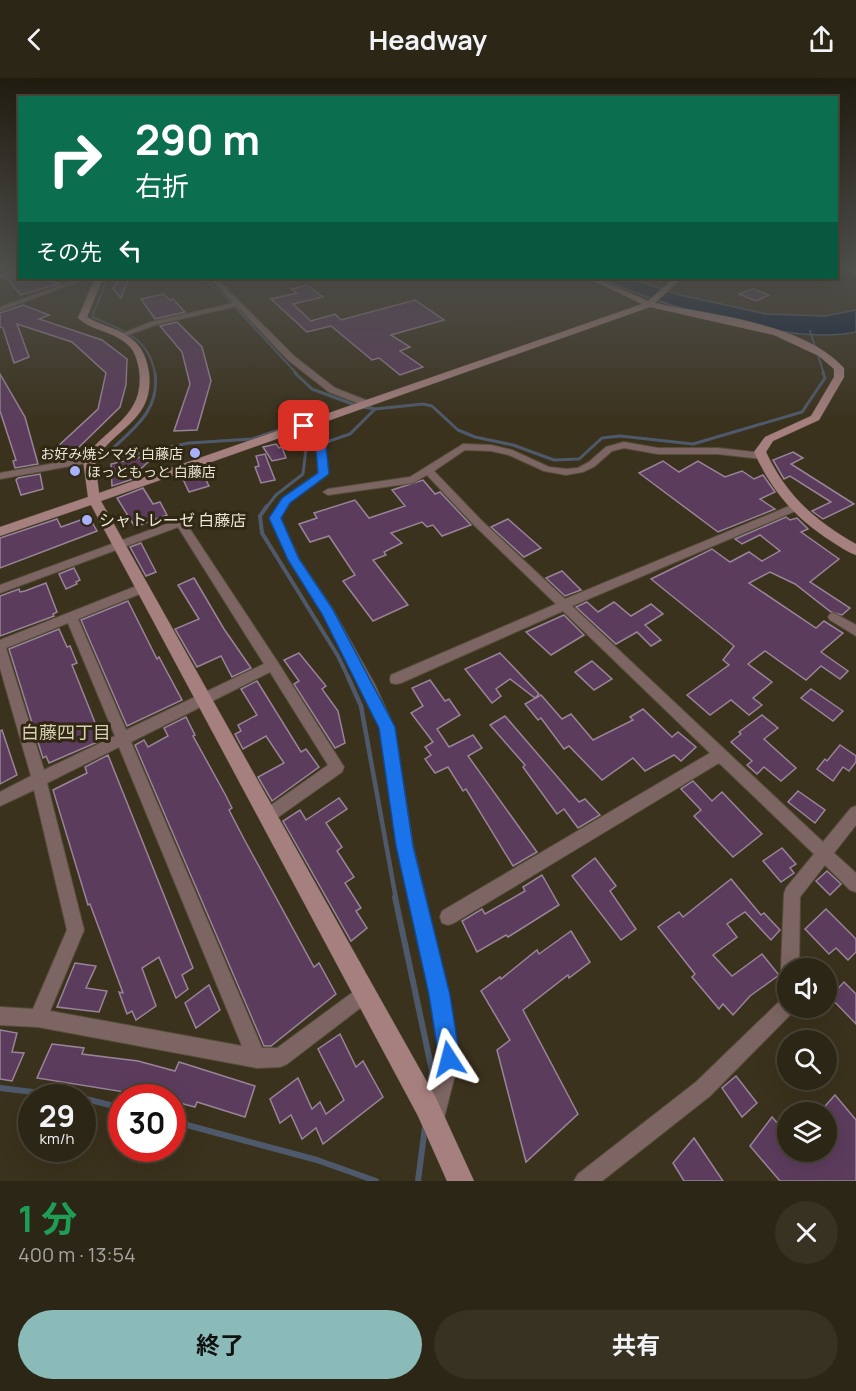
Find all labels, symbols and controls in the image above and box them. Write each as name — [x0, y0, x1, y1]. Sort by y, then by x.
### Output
text: Headway — [369, 21, 487, 58]
icon: back — [18, 23, 51, 56]
icon: share — [805, 23, 838, 56]
text: 290 m — [135, 110, 260, 168]
icon: right — [36, 120, 114, 198]
text: 右折 — [135, 167, 189, 204]
icon: left — [114, 234, 147, 267]
text: その先 — [36, 237, 102, 267]
pin — [278, 400, 329, 451]
icon: arrive — [287, 409, 320, 442]
place label: お好み焼シマダ 白藤店 — [40, 444, 183, 463]
marker: お好み焼シマダ 白藤店 — [188, 446, 202, 460]
place label: ほっともっと 白藤店 — [87, 462, 216, 481]
marker: ほっともっと 白藤店 — [68, 464, 82, 478]
place label: シャトレーゼ 白藤店 — [99, 509, 246, 531]
marker: シャトレーゼ 白藤店 — [80, 513, 94, 527]
district label: 白藤四丁目 — [21, 720, 111, 744]
map controls — [777, 958, 837, 1162]
button: sound — [777, 958, 837, 1018]
position arrow — [417, 1027, 481, 1091]
button: search — [777, 1030, 837, 1090]
speed limit sign: 30 — [108, 1084, 186, 1162]
text: 29 — [39, 1095, 75, 1136]
button: layers — [777, 1102, 837, 1162]
text: km/h — [40, 1128, 74, 1149]
text: 1 分 — [18, 1194, 77, 1243]
button: close — [775, 1201, 838, 1264]
text: 400 m · 13:54 — [18, 1241, 136, 1268]
button: 終了 — [18, 1310, 422, 1379]
button: 共有 — [434, 1310, 838, 1379]

